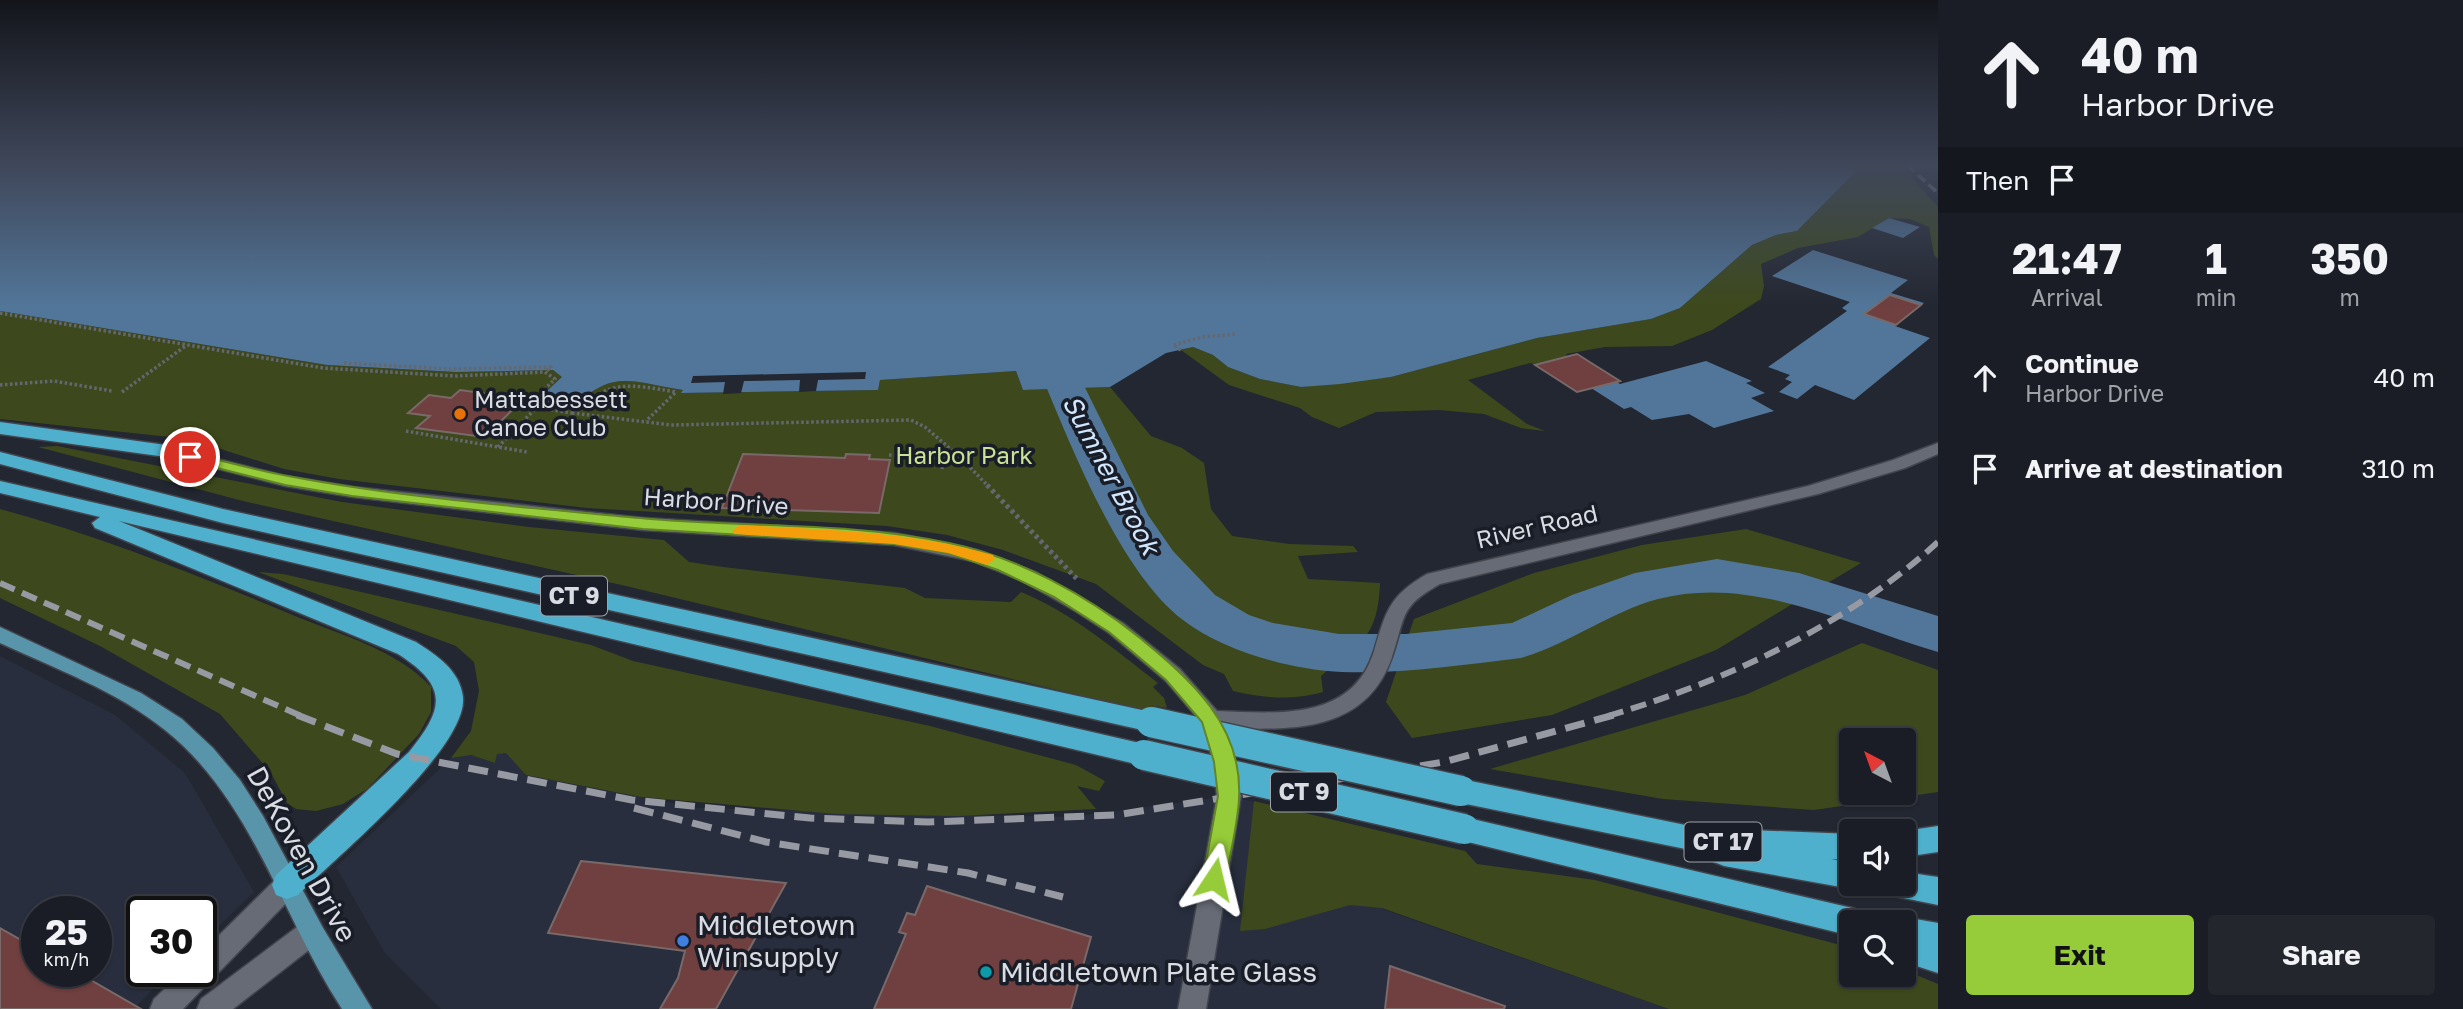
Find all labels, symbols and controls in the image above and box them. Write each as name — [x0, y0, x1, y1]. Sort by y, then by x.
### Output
text: 40 m — [2081, 25, 2199, 84]
icon: ahead — [1966, 28, 2057, 119]
text: Harbor Drive — [2081, 85, 2275, 123]
icon: arrive — [2043, 161, 2081, 199]
text: Then — [1966, 165, 2029, 196]
text: 21:47 — [2012, 233, 2122, 283]
text: 1 — [2205, 233, 2227, 283]
text: 350 — [2310, 233, 2389, 283]
text: Arrival — [2031, 283, 2103, 311]
text: min — [2196, 283, 2236, 311]
text: m — [2340, 283, 2360, 311]
text: Continue — [2025, 348, 2139, 379]
icon: ahead — [1966, 359, 2004, 397]
text: 40 m — [2374, 362, 2435, 393]
text: Harbor Drive — [2025, 379, 2164, 407]
place label: Mattabessett Canoe Club — [474, 384, 627, 441]
water label: Sumner Brook — [1056, 390, 1168, 562]
marker: Mattabessett Canoe Club — [452, 406, 468, 422]
pin — [160, 427, 220, 487]
icon: arrive — [171, 438, 209, 476]
park label: Harbor Park — [895, 440, 1033, 469]
icon: arrive — [1966, 450, 2004, 488]
text: Arrive at destination — [2025, 453, 2283, 484]
text: 310 m — [2362, 453, 2435, 484]
street label: Harbor Drive — [643, 481, 790, 520]
street label: River Road — [1473, 497, 1600, 554]
road number: CT 9 — [541, 576, 607, 616]
north arrow — [1839, 728, 1916, 805]
map controls — [1839, 728, 1916, 987]
street label: DeKoven Drive — [241, 760, 364, 947]
road number: CT 9 — [1271, 772, 1337, 812]
button: sound — [1839, 819, 1916, 896]
road number: CT 17 — [1684, 822, 1762, 862]
position arrow — [1177, 842, 1251, 916]
speed limit sign: 30 — [126, 896, 217, 987]
place label: Middletown Winsupply — [697, 908, 856, 973]
button: search — [1839, 910, 1916, 987]
text: 25 — [45, 911, 88, 953]
button: Exit — [1966, 915, 2194, 995]
button: Share — [2208, 915, 2435, 995]
marker: Middletown Winsupply — [675, 933, 691, 949]
text: km/h — [44, 948, 89, 970]
place label: Middletown Plate Glass — [1000, 955, 1317, 988]
marker: Middletown Plate Glass — [978, 964, 994, 980]

